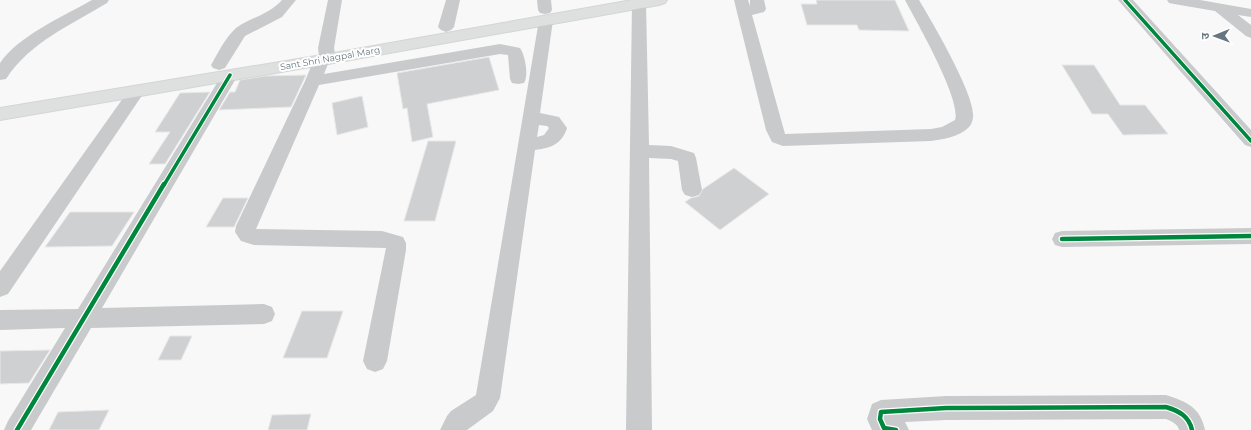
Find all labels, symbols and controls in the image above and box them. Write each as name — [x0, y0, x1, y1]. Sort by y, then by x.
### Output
north arrow — [1195, 16, 1235, 56]
text: उ — [1198, 32, 1212, 40]
street label: Sant Shri Nagpal Marg — [279, 44, 381, 72]

